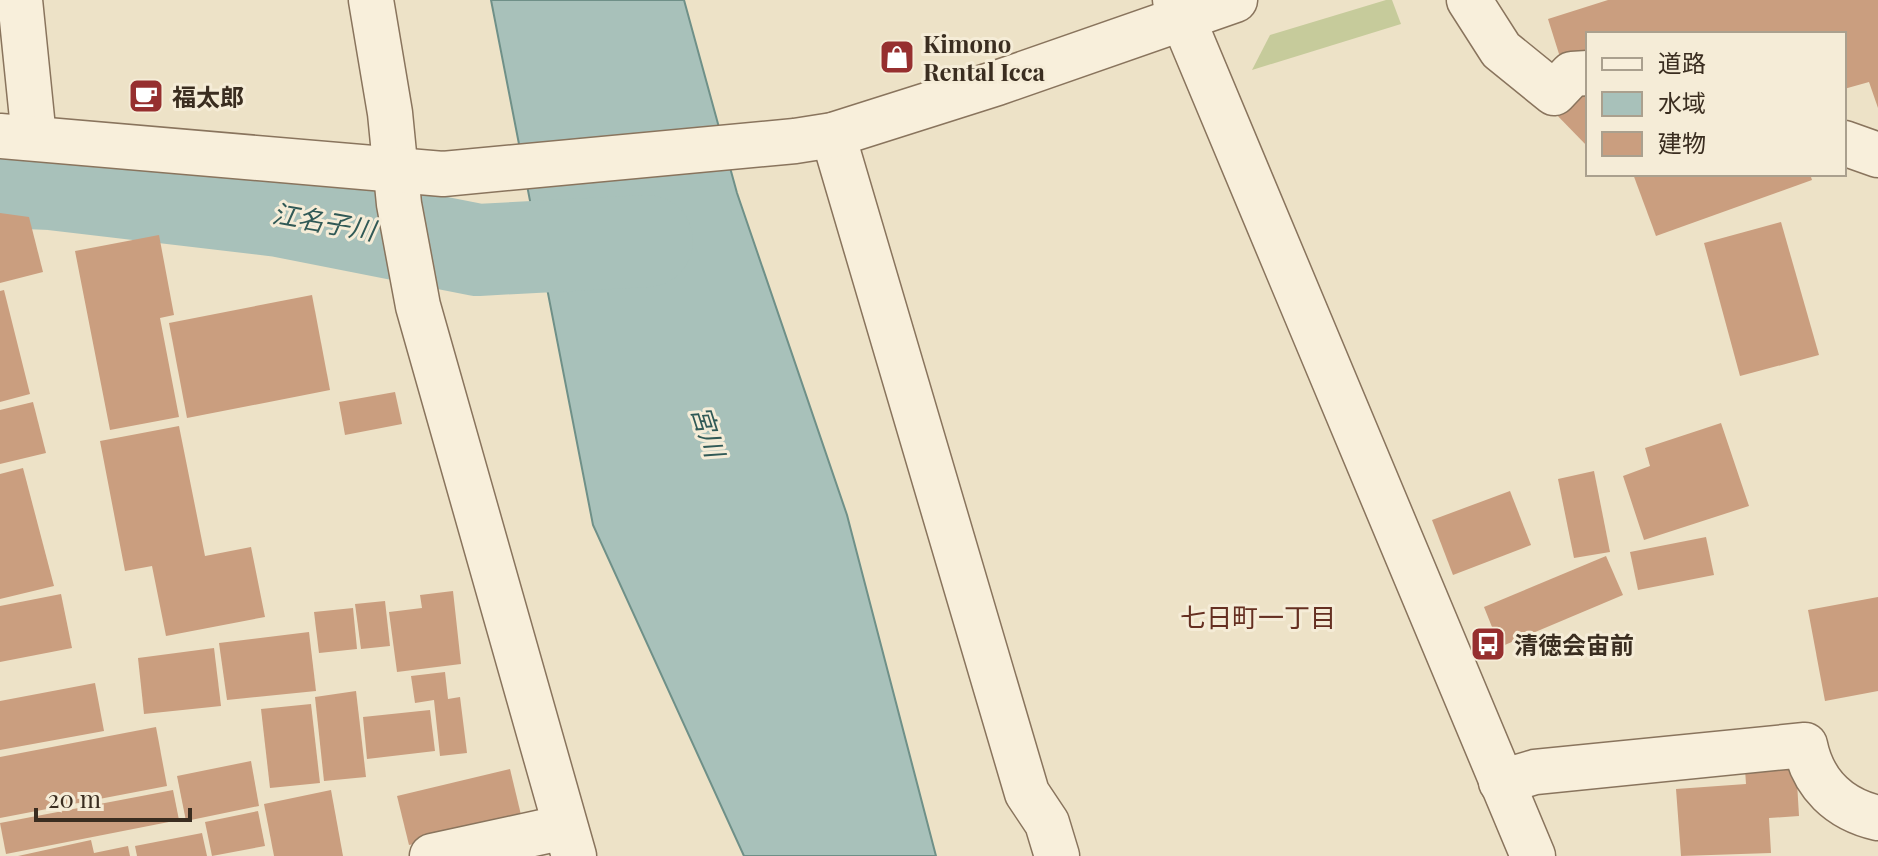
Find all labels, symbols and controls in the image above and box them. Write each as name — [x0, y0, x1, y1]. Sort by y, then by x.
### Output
place label: Kimono Rental Icca — [923, 27, 1046, 87]
legend — [1586, 32, 1846, 176]
shop icon: Kimono Rental Icca — [878, 38, 916, 76]
text: 道路 — [1658, 46, 1706, 78]
cafe icon: 福太郎 — [127, 77, 165, 115]
place label: 福太郎 — [172, 80, 244, 112]
text: 水域 — [1658, 86, 1706, 118]
text: 建物 — [1658, 126, 1706, 158]
water label: 江名子川 — [270, 195, 381, 248]
water label: 宮川 — [684, 401, 735, 464]
district label: 七日町一丁目 — [1180, 599, 1336, 634]
bus stop icon: 清徳会宙前 — [1469, 625, 1507, 663]
place label: 清徳会宙前 — [1514, 628, 1634, 660]
scale bar — [36, 772, 190, 822]
text: 20 m — [48, 782, 101, 814]

